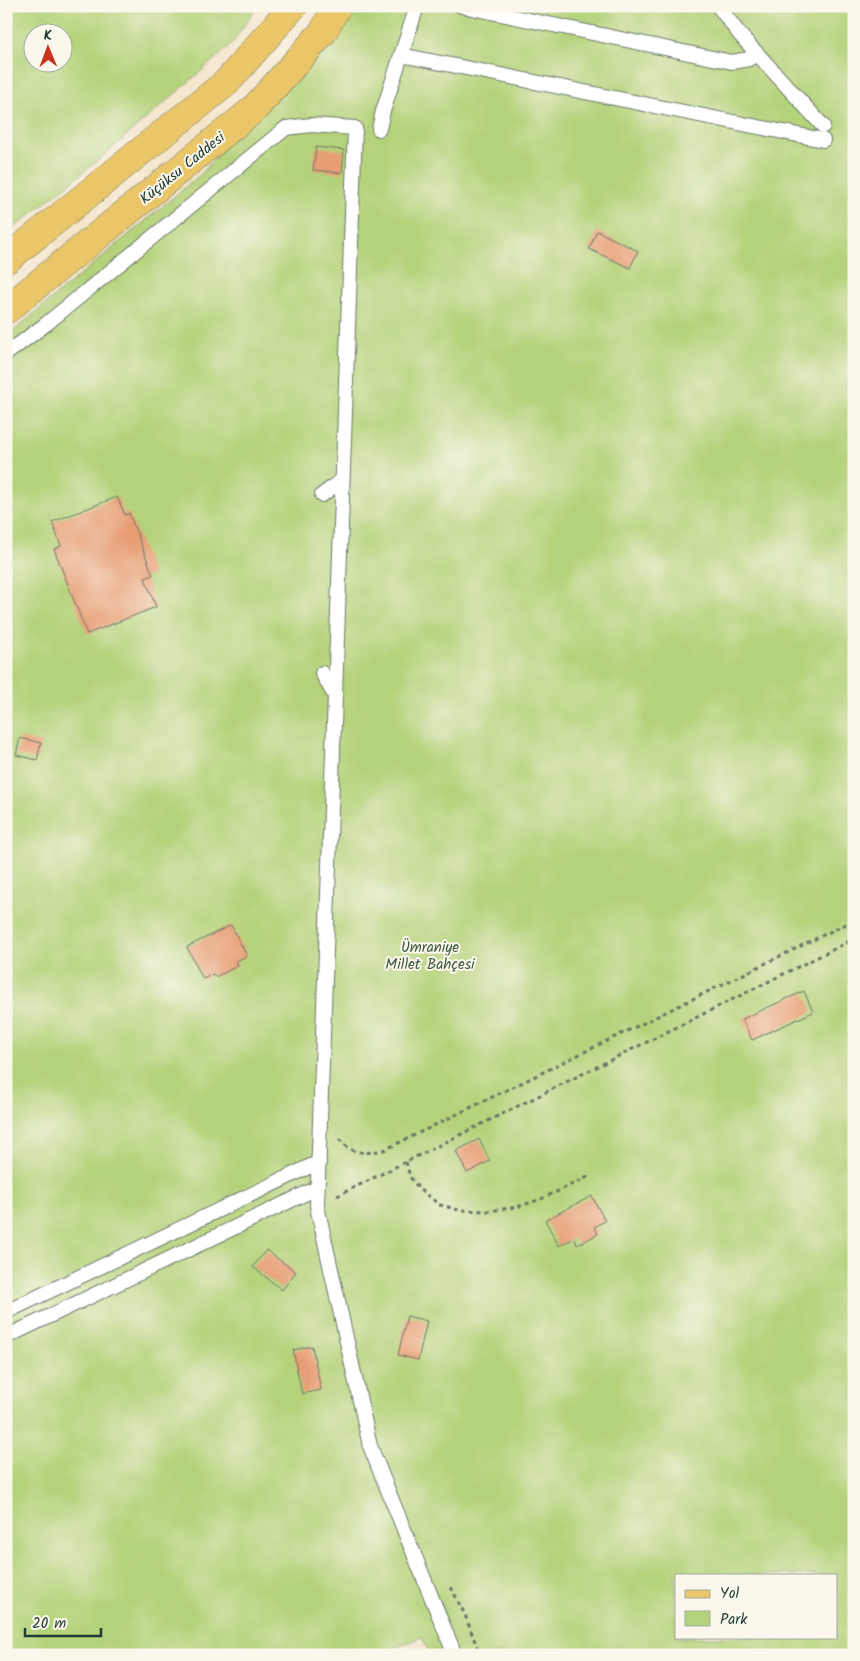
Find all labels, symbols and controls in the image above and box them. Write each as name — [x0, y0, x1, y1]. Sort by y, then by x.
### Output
north arrow — [22, 22, 72, 72]
text: K — [43, 25, 53, 47]
street label: Küçüksu Caddesi — [135, 126, 232, 211]
park label: Ümraniye Millet Bahçesi — [385, 936, 476, 977]
legend — [675, 1574, 838, 1638]
text: Yol — [720, 1582, 739, 1606]
scale bar — [25, 1606, 101, 1638]
text: Park — [720, 1608, 748, 1632]
text: 20 m — [32, 1612, 66, 1636]

